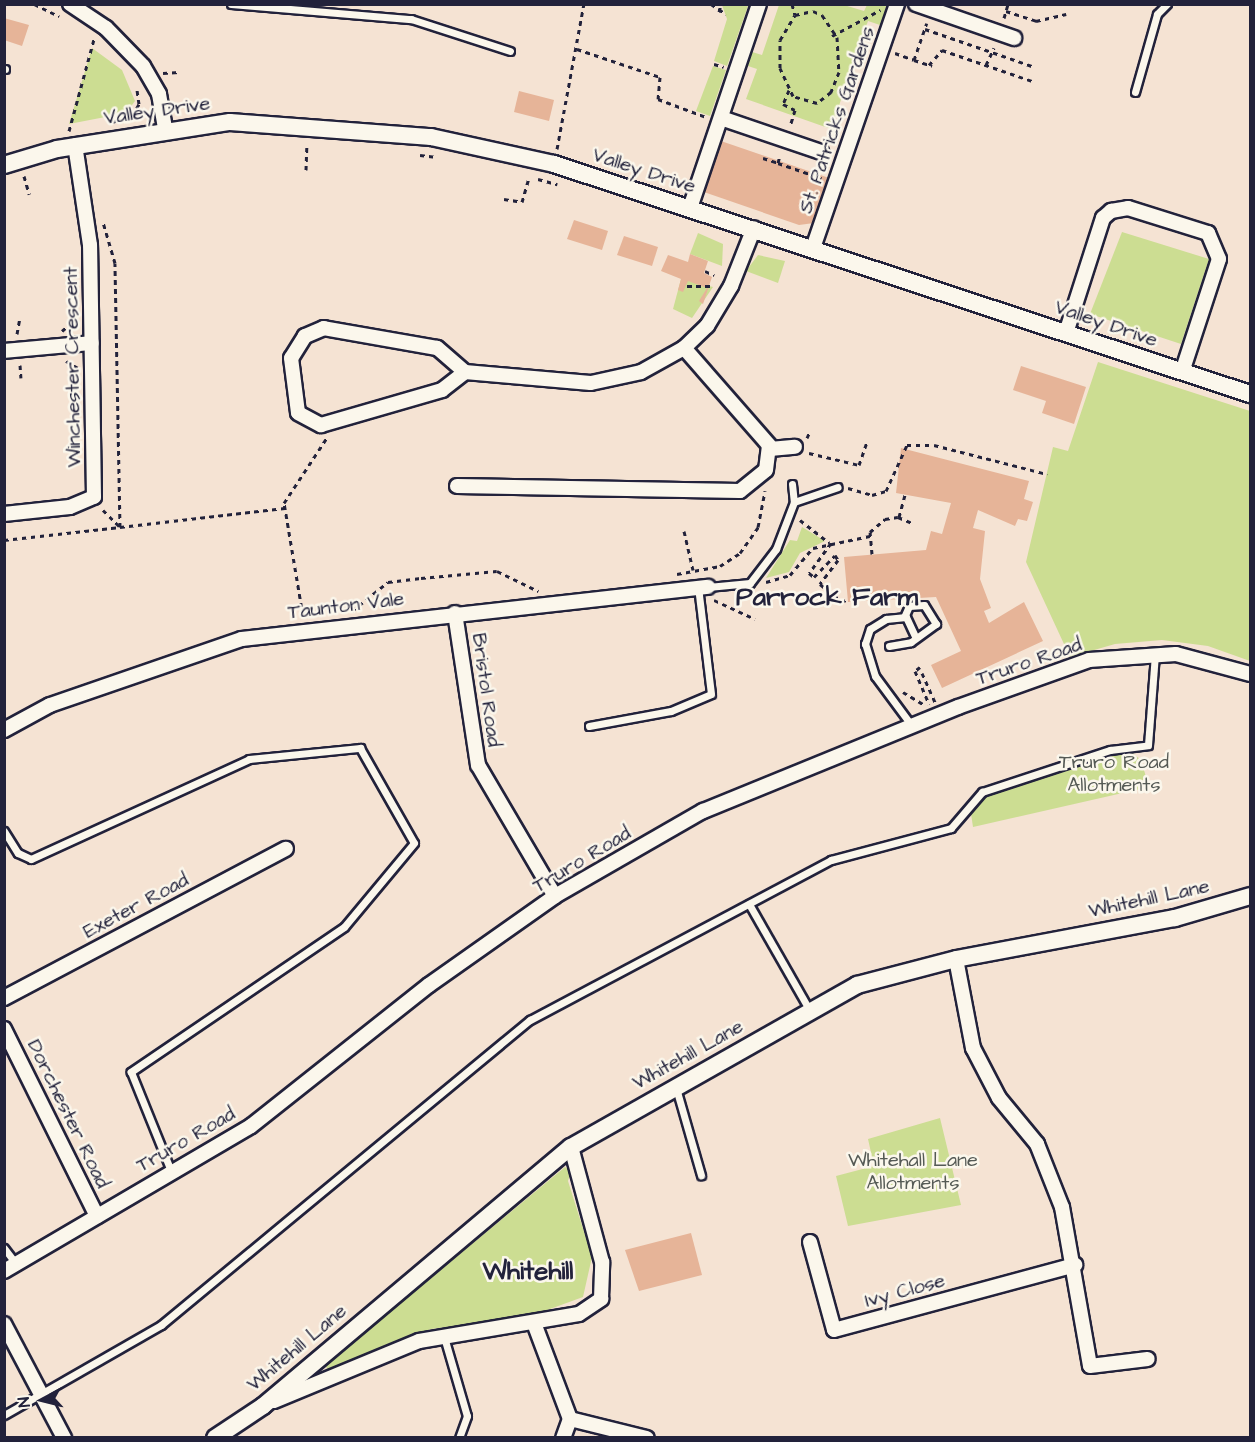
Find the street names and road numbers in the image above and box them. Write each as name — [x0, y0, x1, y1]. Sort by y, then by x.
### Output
street label: St. Patricks Gardens — [794, 23, 880, 217]
street label: Valley Drive — [102, 92, 212, 130]
street label: Valley Drive — [589, 143, 699, 199]
street label: Winchester Crescent — [59, 266, 87, 468]
street label: Valley Drive — [1051, 295, 1161, 353]
street label: Taunton Vale — [287, 587, 405, 625]
street label: Bristol Road — [466, 632, 506, 748]
street label: Truro Road — [973, 633, 1085, 691]
street label: Truro Road — [529, 821, 635, 899]
street label: Exeter Road — [79, 868, 193, 944]
street label: Whitehill Lane — [1086, 875, 1212, 923]
street label: Whitehill Lane — [629, 1015, 747, 1095]
street label: Dorchester Road — [22, 1036, 114, 1192]
street label: Truro Road — [132, 1102, 240, 1178]
street label: Ivy Close — [862, 1269, 948, 1313]
street label: Whitehill Lane — [242, 1299, 352, 1397]

